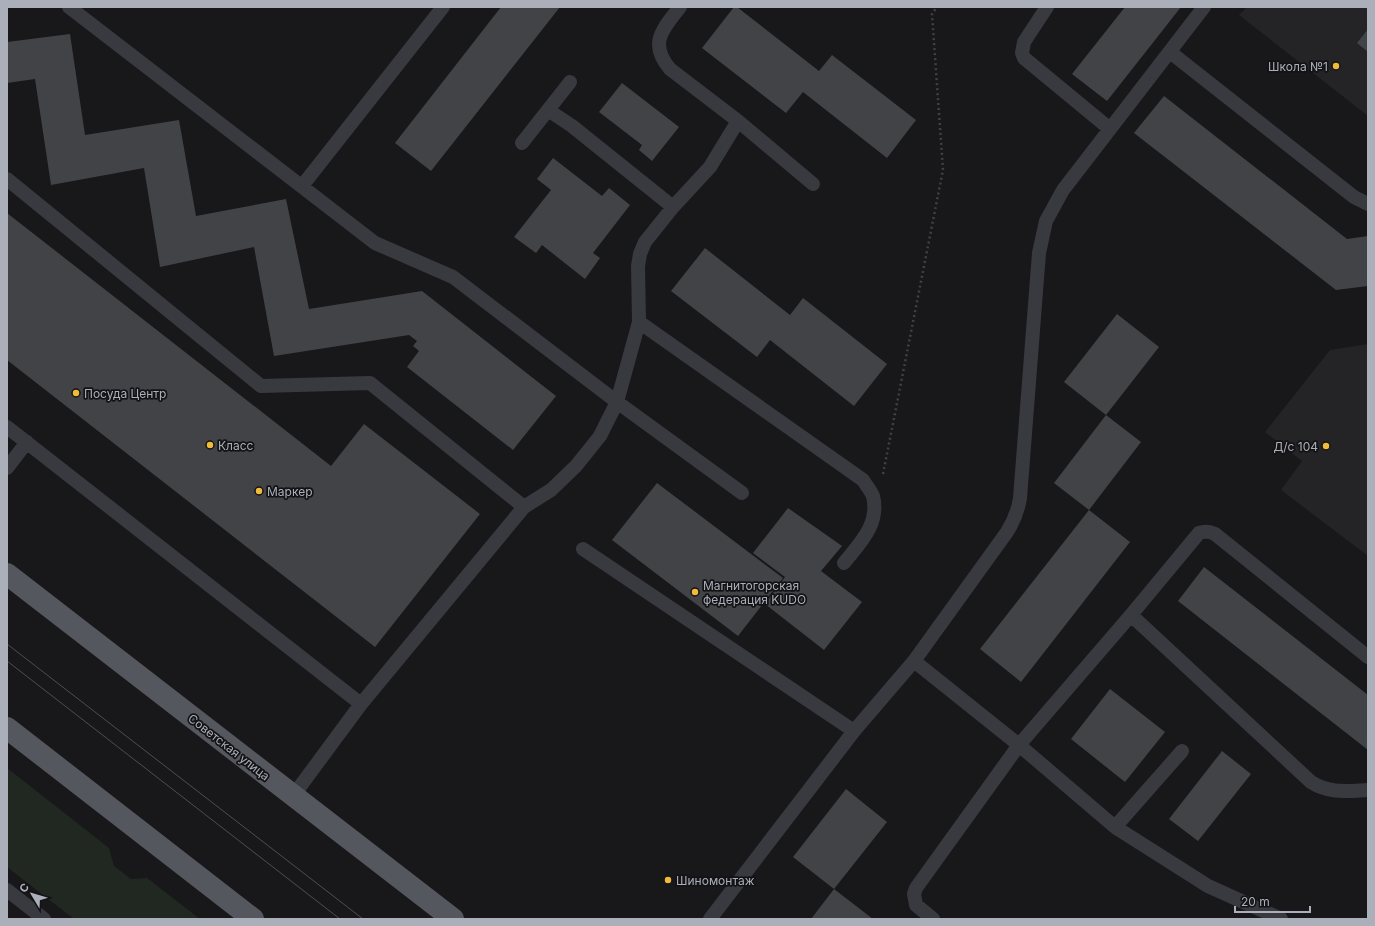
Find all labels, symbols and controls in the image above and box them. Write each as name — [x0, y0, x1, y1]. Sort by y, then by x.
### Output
place label: Школа №1 — [1268, 59, 1328, 74]
marker: Школа №1 — [1331, 61, 1341, 71]
place label: Посуда Центр — [84, 386, 166, 401]
marker: Посуда Центр — [71, 388, 81, 398]
place label: Класс — [218, 438, 254, 453]
place label: Д/с 104 — [1273, 439, 1318, 454]
marker: Класс — [205, 440, 215, 450]
marker: Д/с 104 — [1321, 441, 1331, 451]
place label: Маркер — [267, 484, 313, 499]
marker: Маркер — [254, 486, 264, 496]
place label: Магнитогорская федерация KUDO — [703, 578, 806, 607]
marker: Магнитогорская федерация KUDO — [690, 587, 700, 597]
street label: Советская улица — [185, 711, 273, 783]
place label: Шиномонтаж — [676, 873, 755, 888]
north arrow — [12, 874, 52, 914]
marker: Шиномонтаж — [663, 875, 673, 885]
text: С — [16, 880, 32, 895]
scale bar — [1235, 888, 1310, 914]
text: 20 m — [1241, 894, 1270, 909]

